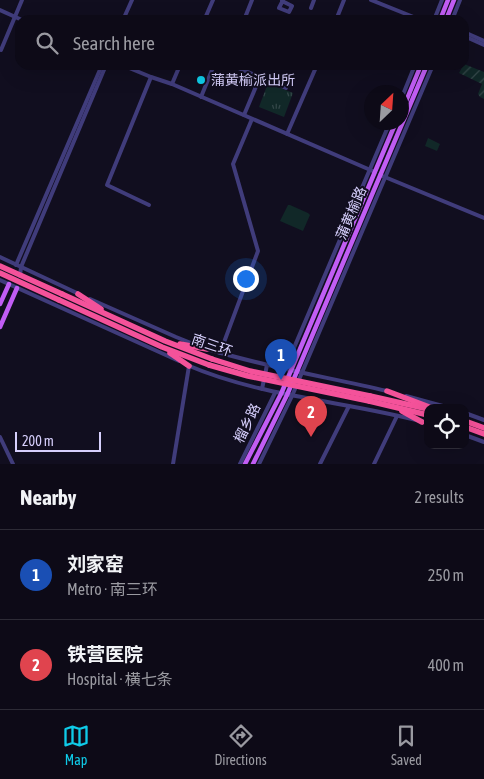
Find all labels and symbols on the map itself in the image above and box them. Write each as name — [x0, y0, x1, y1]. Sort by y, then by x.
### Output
place label: 蒲黄榆派出所 — [211, 72, 295, 88]
marker: 蒲黄榆派出所 — [195, 74, 207, 86]
north arrow — [364, 85, 409, 130]
street label: 蒲黄榆路 — [333, 184, 369, 242]
your location — [233, 266, 259, 292]
street label: 南三环 — [190, 331, 234, 359]
pin: 1 — [265, 339, 297, 380]
pin: 2 — [295, 396, 327, 437]
street label: 榴乡路 — [231, 401, 263, 445]
scale bar — [15, 429, 101, 452]

